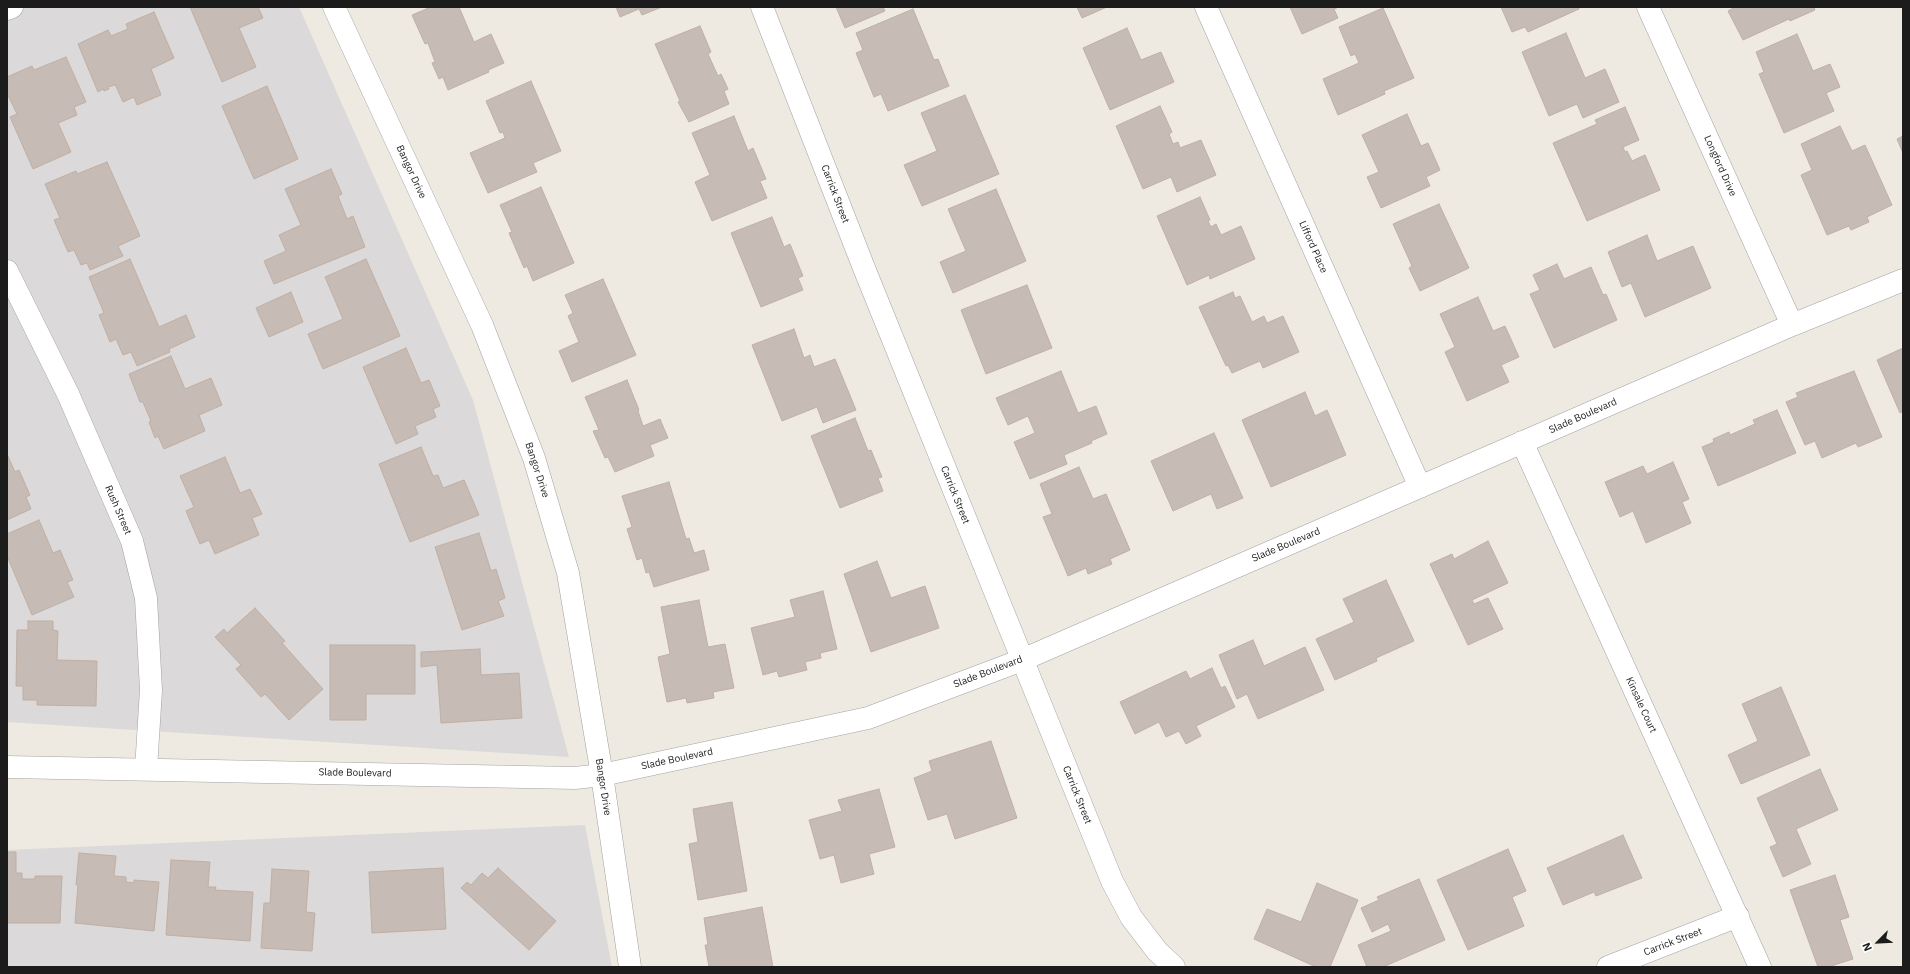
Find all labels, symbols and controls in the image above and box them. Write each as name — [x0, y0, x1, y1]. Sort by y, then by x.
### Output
street label: Longford Drive — [1701, 134, 1739, 198]
street label: Bangor Drive — [393, 143, 429, 201]
street label: Carrick Street — [818, 163, 852, 225]
street label: Lifford Place — [1296, 219, 1330, 275]
street label: Slade Boulevard — [1547, 396, 1619, 436]
street label: Bangor Drive — [522, 441, 552, 499]
street label: Carrick Street — [938, 464, 972, 526]
street label: Rush Street — [102, 484, 134, 536]
street label: Slade Boulevard — [1250, 525, 1322, 565]
street label: Slade Boulevard — [952, 653, 1024, 691]
street label: Kinsale Court — [1623, 675, 1659, 735]
street label: Slade Boulevard — [640, 746, 714, 772]
street label: Bangor Drive — [593, 758, 613, 816]
street label: Carrick Street — [1060, 764, 1094, 826]
street label: Slade Boulevard — [318, 766, 392, 780]
north arrow — [1858, 922, 1898, 962]
street label: Carrick Street — [1642, 925, 1704, 959]
text: N — [1859, 940, 1875, 953]

